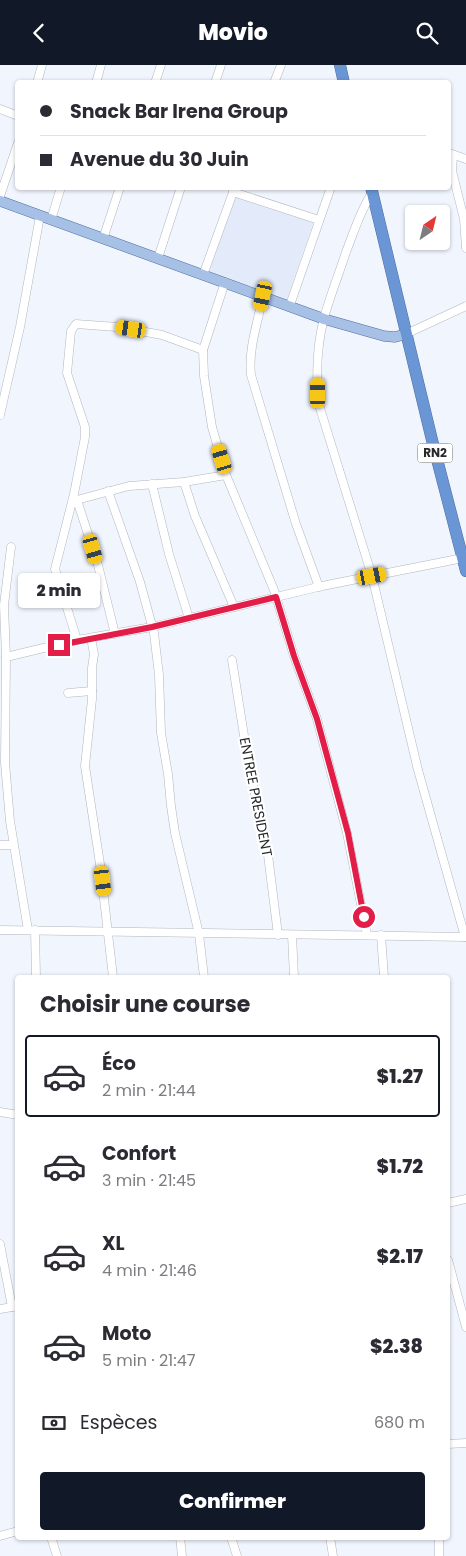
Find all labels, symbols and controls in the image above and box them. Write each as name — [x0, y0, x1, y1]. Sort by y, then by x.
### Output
text: Movio — [198, 17, 268, 48]
icon: back — [25, 19, 53, 47]
icon: search — [413, 19, 441, 47]
text: Snack Bar Irena Group — [70, 98, 288, 125]
text: Avenue du 30 Juin — [70, 146, 249, 173]
north arrow — [405, 205, 450, 250]
map controls — [405, 205, 450, 250]
car — [252, 280, 273, 312]
car — [115, 319, 146, 339]
car — [310, 378, 325, 408]
car — [210, 442, 233, 476]
road number: RN2 — [418, 443, 452, 463]
car — [81, 533, 104, 565]
car — [355, 566, 388, 586]
callout: 2 min — [18, 573, 100, 607]
text: 2 min — [36, 579, 82, 602]
route end — [48, 634, 70, 656]
street label: ENTREE PRESIDENT — [235, 736, 277, 859]
car — [93, 865, 112, 897]
route start — [353, 906, 375, 928]
text: Choisir une course — [40, 989, 250, 1020]
text: Éco — [102, 1050, 136, 1077]
icon: car — [42, 1054, 87, 1099]
text: $1.27 — [377, 1063, 423, 1090]
text: 2 min · 21:44 — [102, 1079, 196, 1102]
text: Confort — [102, 1140, 176, 1167]
icon: car — [42, 1144, 87, 1189]
text: $1.72 — [377, 1153, 423, 1180]
text: 3 min · 21:45 — [102, 1169, 196, 1192]
text: XL — [102, 1230, 125, 1257]
icon: car — [42, 1234, 87, 1279]
text: $2.17 — [377, 1243, 423, 1270]
text: 4 min · 21:46 — [102, 1259, 197, 1282]
text: Moto — [102, 1320, 151, 1347]
icon: car — [42, 1324, 87, 1369]
text: $2.38 — [370, 1333, 423, 1360]
text: 5 min · 21:47 — [102, 1349, 195, 1372]
icon: cash — [40, 1409, 68, 1437]
text: Espèces — [80, 1409, 158, 1436]
text: 680 m — [374, 1411, 425, 1434]
button: Confirmer — [40, 1472, 425, 1530]

